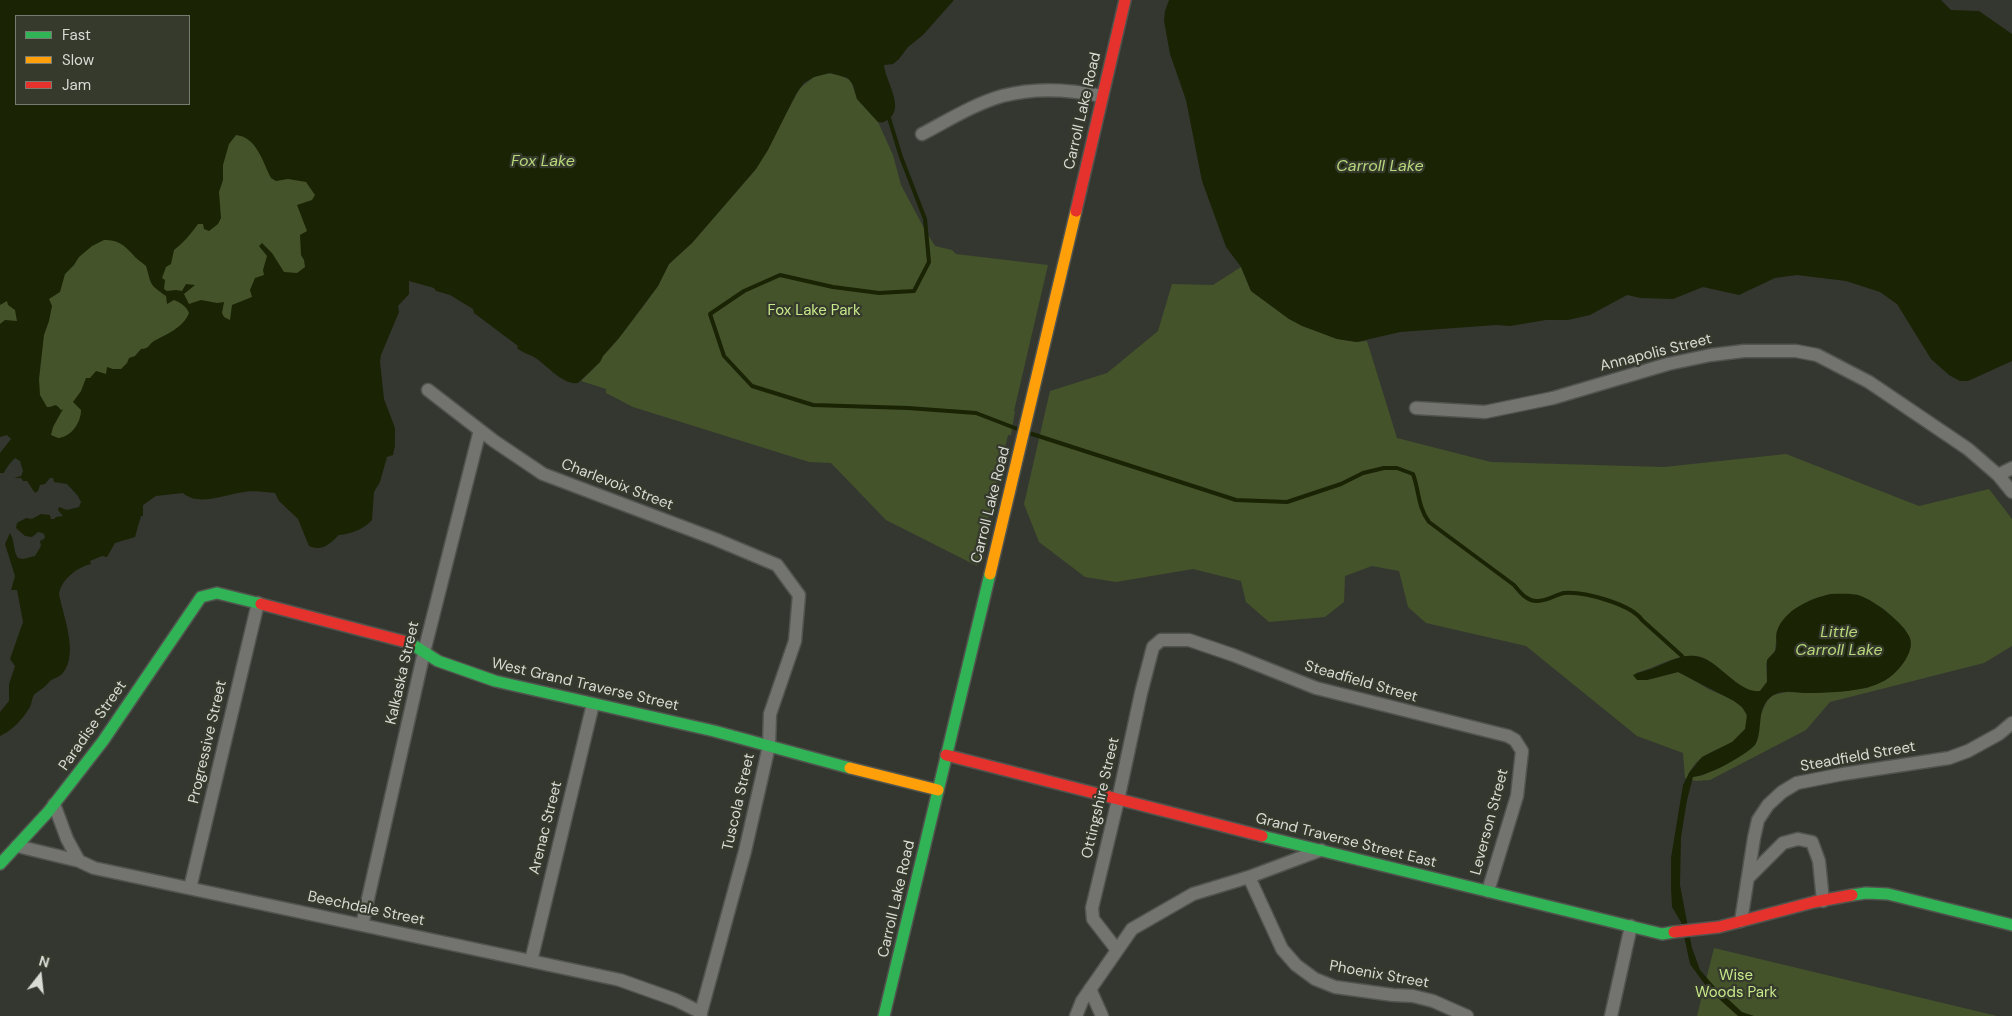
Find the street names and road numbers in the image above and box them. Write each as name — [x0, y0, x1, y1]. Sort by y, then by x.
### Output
street label: Carroll Lake Road — [1061, 51, 1105, 171]
street label: Annapolis Street — [1598, 330, 1714, 376]
street label: Carroll Lake Road — [968, 445, 1014, 565]
street label: Charlevoix Street — [558, 455, 676, 515]
street label: Kalkaska Street — [382, 620, 424, 726]
street label: West Grand Traverse Street — [490, 655, 680, 715]
street label: Steadfield Street — [1302, 657, 1420, 707]
street label: Paradise Street — [55, 678, 131, 774]
street label: Progressive Street — [185, 679, 231, 805]
street label: Ottingshire Street — [1078, 736, 1124, 860]
street label: Steadfield Street — [1799, 738, 1917, 776]
street label: Tuscola Street — [719, 752, 759, 852]
street label: Leverson Street — [1467, 767, 1513, 877]
street label: Arenac Street — [526, 779, 566, 877]
street label: Grand Traverse Street East — [1254, 810, 1438, 872]
street label: Carroll Lake Road — [875, 839, 919, 959]
street label: Beechdale Street — [306, 888, 426, 930]
street label: Phoenix Street — [1328, 957, 1430, 993]

